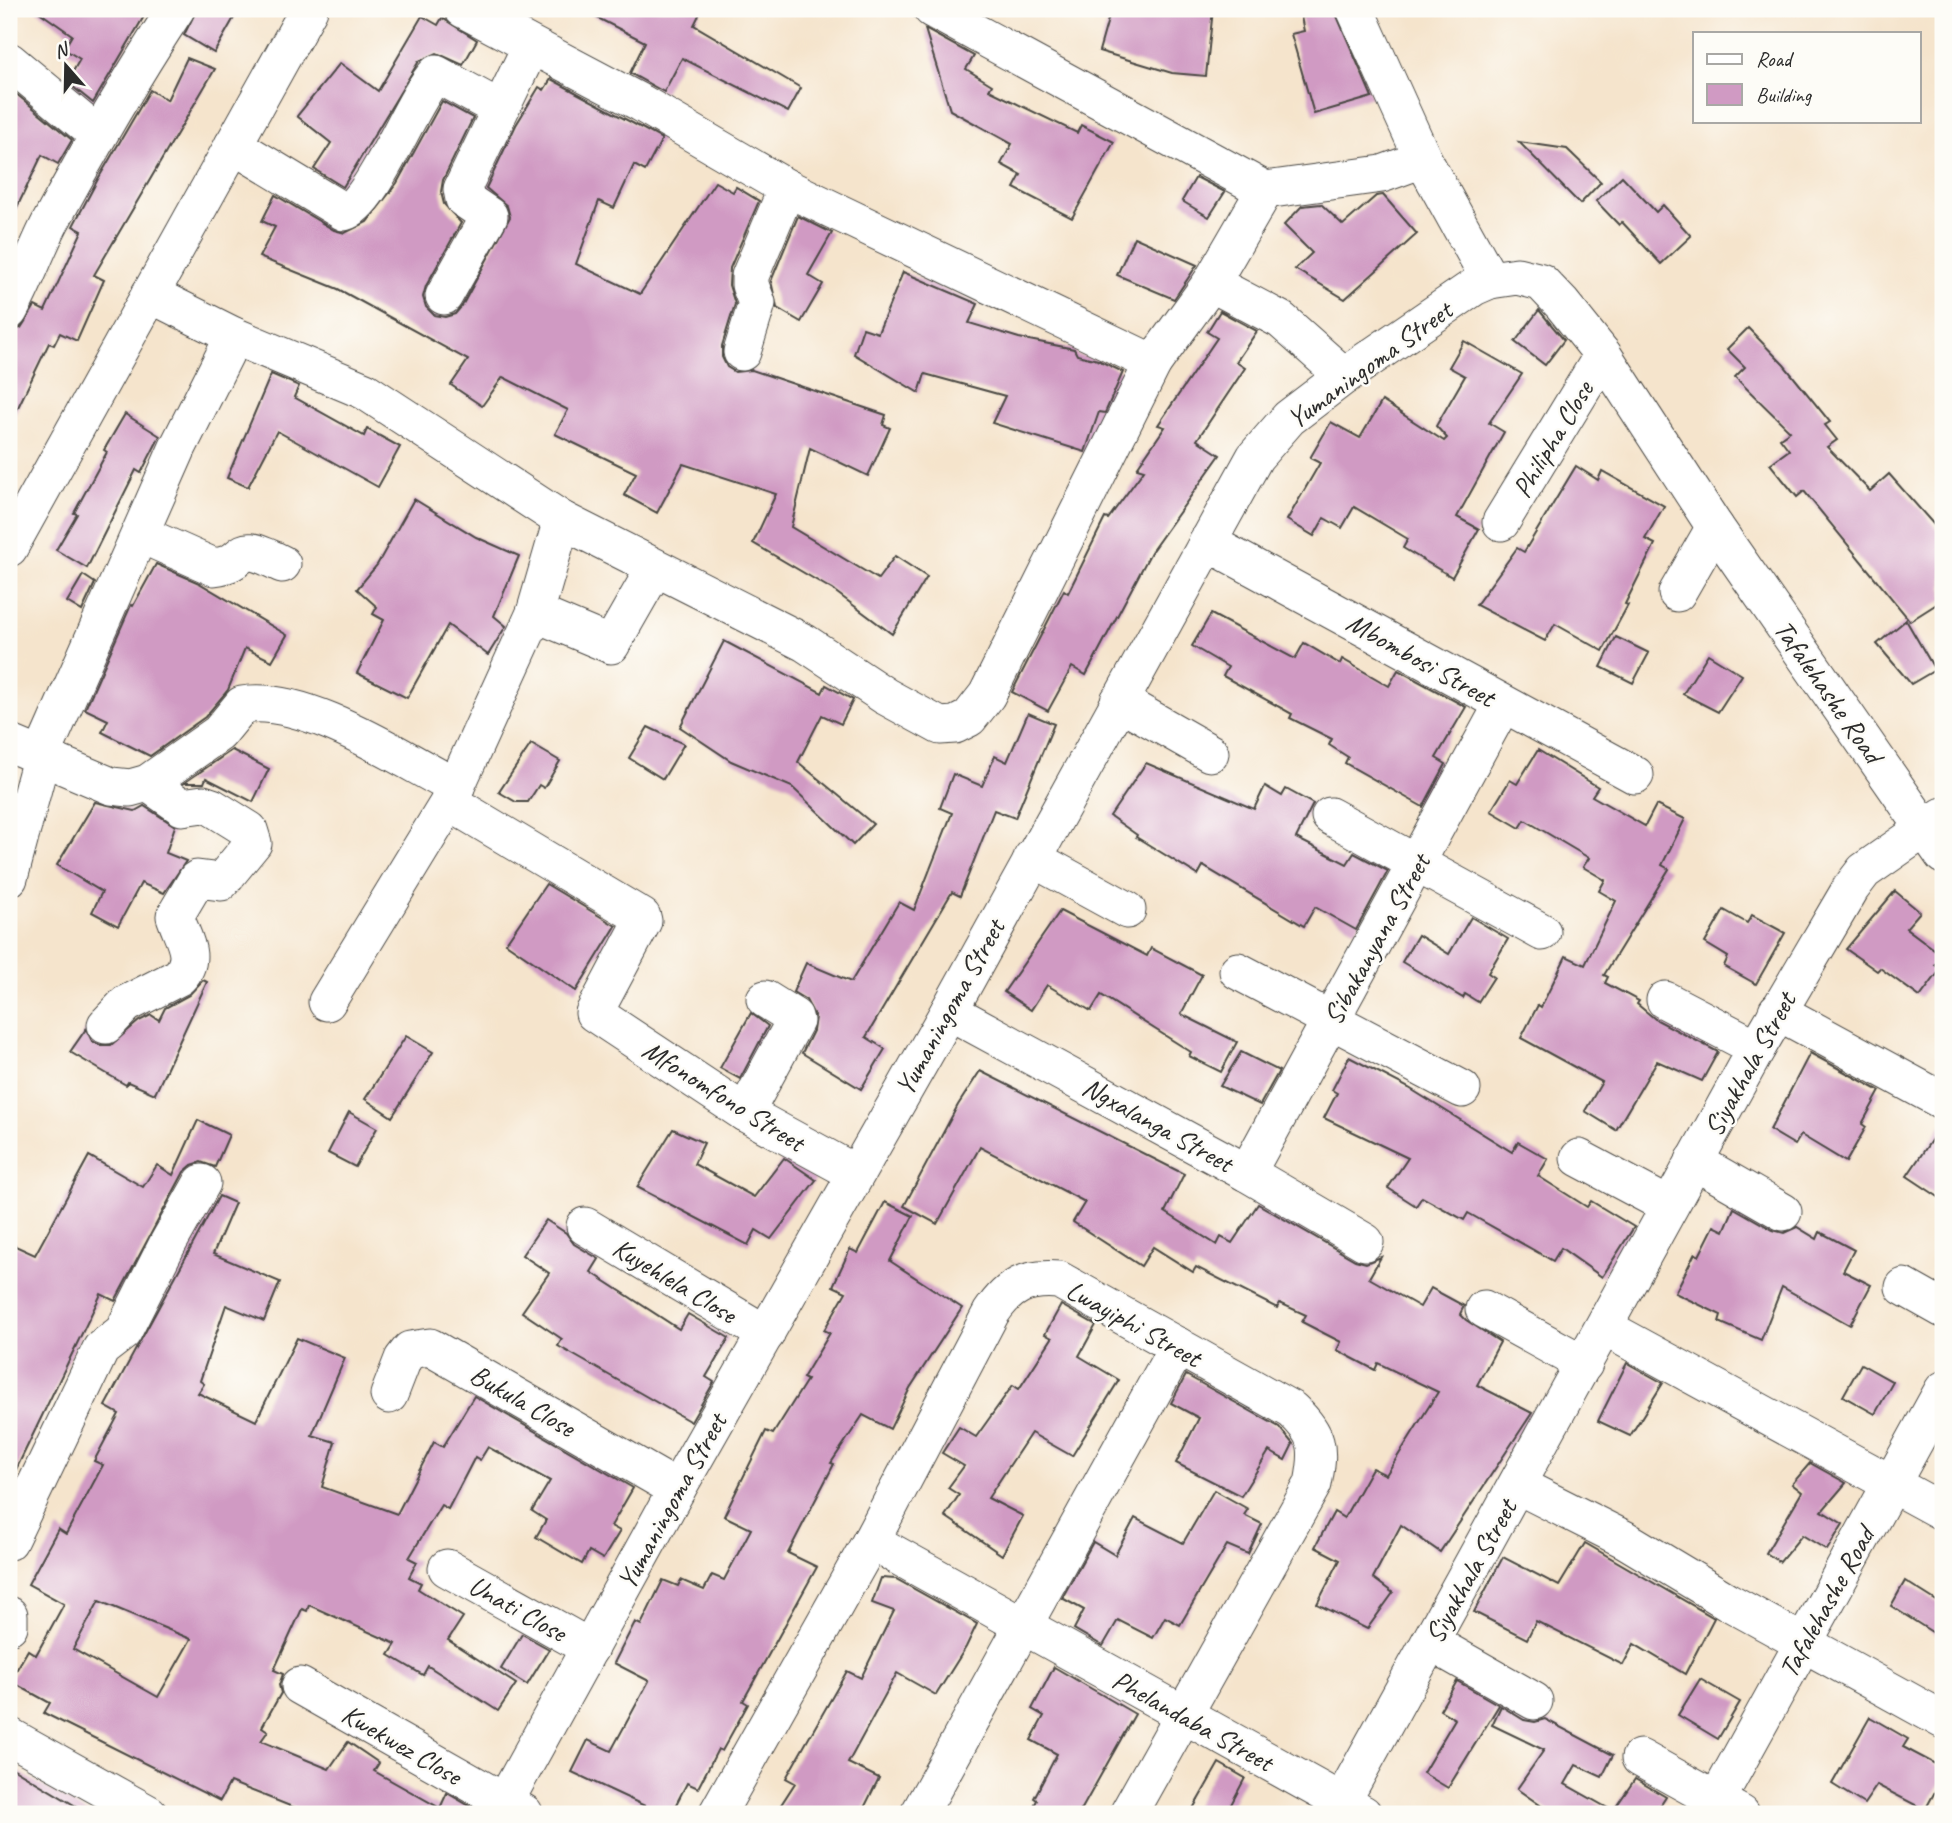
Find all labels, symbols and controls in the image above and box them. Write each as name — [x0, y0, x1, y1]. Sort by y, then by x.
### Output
north arrow — [32, 32, 102, 102]
legend — [1693, 32, 1920, 122]
text: N — [51, 37, 73, 64]
text: Road — [1756, 46, 1795, 72]
text: Building — [1756, 82, 1813, 108]
street label: Yumaningoma Street — [1280, 291, 1461, 436]
street label: Philipha Close — [1504, 373, 1602, 504]
street label: Mbombosi Street — [1341, 604, 1503, 716]
street label: Tafalehashe Road — [1766, 613, 1893, 773]
street label: Sibakanyana Street — [1315, 845, 1439, 1031]
street label: Yumaningoma Street — [887, 911, 1013, 1101]
street label: Siyakhala Street — [1696, 984, 1805, 1142]
street label: Mfonomfono Street — [636, 1032, 813, 1161]
street label: Ngxalanga Street — [1077, 1069, 1241, 1181]
street label: Kuyehlela Close — [607, 1230, 745, 1332]
street label: Lwayiphi Street — [1060, 1272, 1209, 1376]
street label: Bukula Close — [464, 1356, 583, 1445]
street label: Yumaningoma Street — [609, 1405, 735, 1595]
street label: Siyakhala Street — [1417, 1491, 1526, 1649]
street label: Tafalehashe Road — [1771, 1517, 1884, 1684]
street label: Unati Close — [463, 1567, 574, 1650]
street label: Phelandaba Street — [1106, 1662, 1281, 1780]
street label: Kwekwez Close — [336, 1696, 469, 1794]

